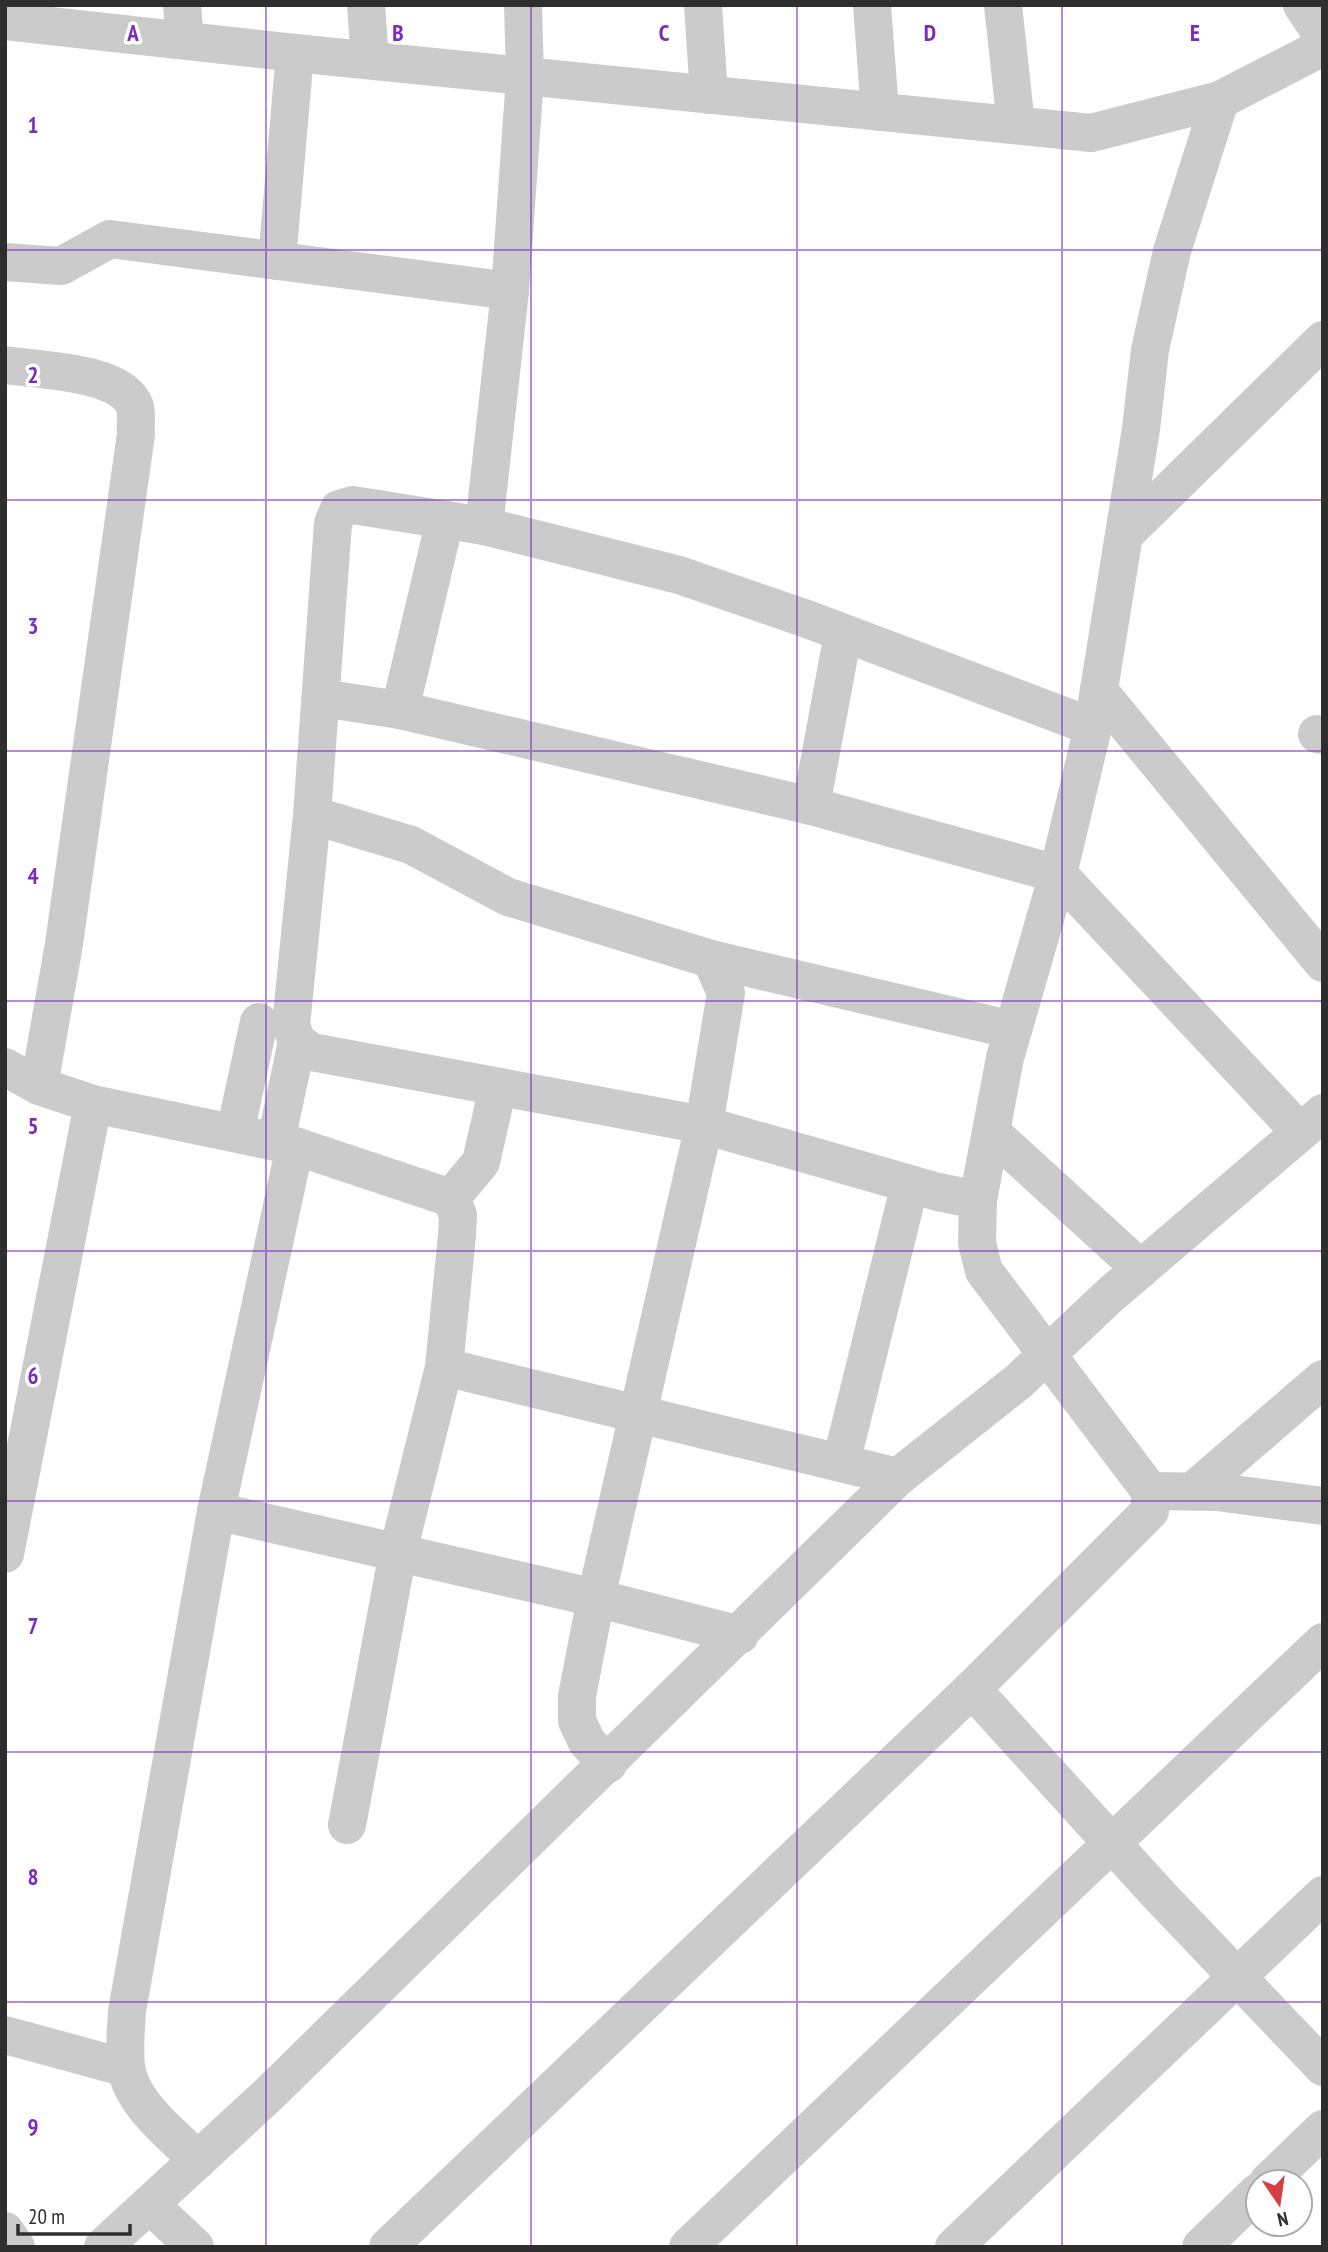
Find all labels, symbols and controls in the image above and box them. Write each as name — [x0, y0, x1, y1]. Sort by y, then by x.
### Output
text: A — [126, 18, 139, 47]
text: B — [392, 18, 404, 47]
text: C — [659, 18, 670, 47]
text: D — [924, 18, 936, 47]
text: E — [1190, 18, 1200, 47]
text: 1 — [28, 110, 39, 139]
text: 2 — [28, 360, 39, 389]
text: 3 — [28, 611, 39, 640]
text: 4 — [28, 861, 39, 890]
text: 5 — [28, 1111, 39, 1140]
text: 6 — [28, 1361, 39, 1390]
text: 7 — [28, 1611, 39, 1640]
text: 8 — [28, 1862, 39, 1891]
text: 9 — [28, 2112, 39, 2141]
north arrow — [1244, 2168, 1314, 2238]
scale bar — [18, 2192, 130, 2236]
text: 20 m — [28, 2203, 65, 2230]
text: N — [1275, 2207, 1291, 2232]

